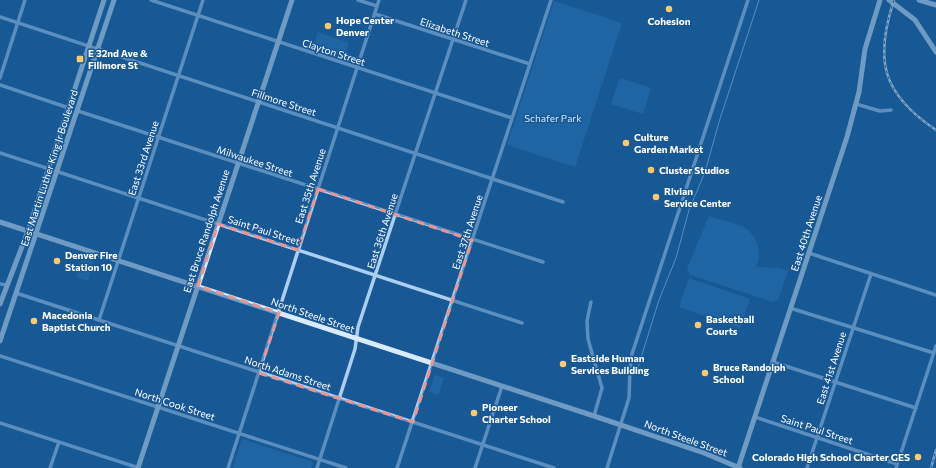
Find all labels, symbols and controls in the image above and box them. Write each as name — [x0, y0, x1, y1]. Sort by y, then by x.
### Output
marker: Cohesion — [664, 4, 674, 14]
place label: Hope Center Denver — [336, 14, 394, 38]
street label: Elizabeth Street — [419, 15, 491, 49]
place label: Cohesion — [647, 15, 691, 27]
marker: Hope Center Denver — [323, 21, 333, 31]
street label: Clayton Street — [301, 36, 367, 68]
place label: E 32nd Ave & Fillmore St — [88, 47, 148, 71]
marker: E 32nd Ave & Fillmore St — [75, 54, 85, 64]
street label: Fillmore Street — [250, 86, 318, 118]
street label: East Martin Luther King Jr Boulevard — [18, 88, 80, 248]
park label: Schafer Park — [524, 112, 582, 124]
street label: East 33rd Avenue — [125, 119, 161, 197]
place label: Culture Garden Market — [634, 131, 703, 155]
marker: Culture Garden Market — [621, 138, 631, 148]
street label: Milwaukee Street — [215, 143, 295, 179]
street label: East 35th Avenue — [292, 147, 328, 225]
place label: Cluster Studios — [659, 164, 730, 176]
marker: Cluster Studios — [646, 165, 656, 175]
street label: East Bruce Randolph Avenue — [180, 168, 232, 294]
place label: Rivian Service Center — [664, 185, 731, 209]
street label: East 36th Avenue — [364, 192, 400, 270]
marker: Rivian Service Center — [651, 192, 661, 202]
street label: East 37th Avenue — [449, 193, 485, 271]
street label: East 40th Avenue — [788, 193, 824, 273]
street label: Saint Paul Street — [226, 213, 302, 247]
place label: Denver Fire Station 10 — [65, 249, 118, 273]
marker: Denver Fire Station 10 — [52, 256, 62, 266]
street label: North Steele Street — [270, 295, 356, 335]
place label: Macedonia Baptist Church — [42, 309, 111, 333]
place label: Basketball Courts — [706, 313, 754, 337]
marker: Macedonia Baptist Church — [29, 316, 39, 326]
marker: Basketball Courts — [693, 320, 703, 330]
street label: East 41st Avenue — [814, 330, 848, 406]
place label: Eastside Human Services Building — [571, 352, 650, 376]
street label: North Adams Street — [243, 353, 333, 393]
marker: Eastside Human Services Building — [558, 359, 568, 369]
place label: Bruce Randolph School — [713, 361, 786, 385]
marker: Bruce Randolph School — [700, 368, 710, 378]
street label: North Cook Street — [133, 385, 217, 423]
place label: Pioneer Charter School — [482, 401, 551, 425]
marker: Pioneer Charter School — [469, 408, 479, 418]
street label: Saint Paul Street — [779, 412, 855, 446]
street label: North Steele Street — [643, 417, 729, 459]
place label: Colorado High School Charter GES — [752, 451, 910, 463]
marker: Colorado High School Charter GES — [913, 452, 923, 462]

